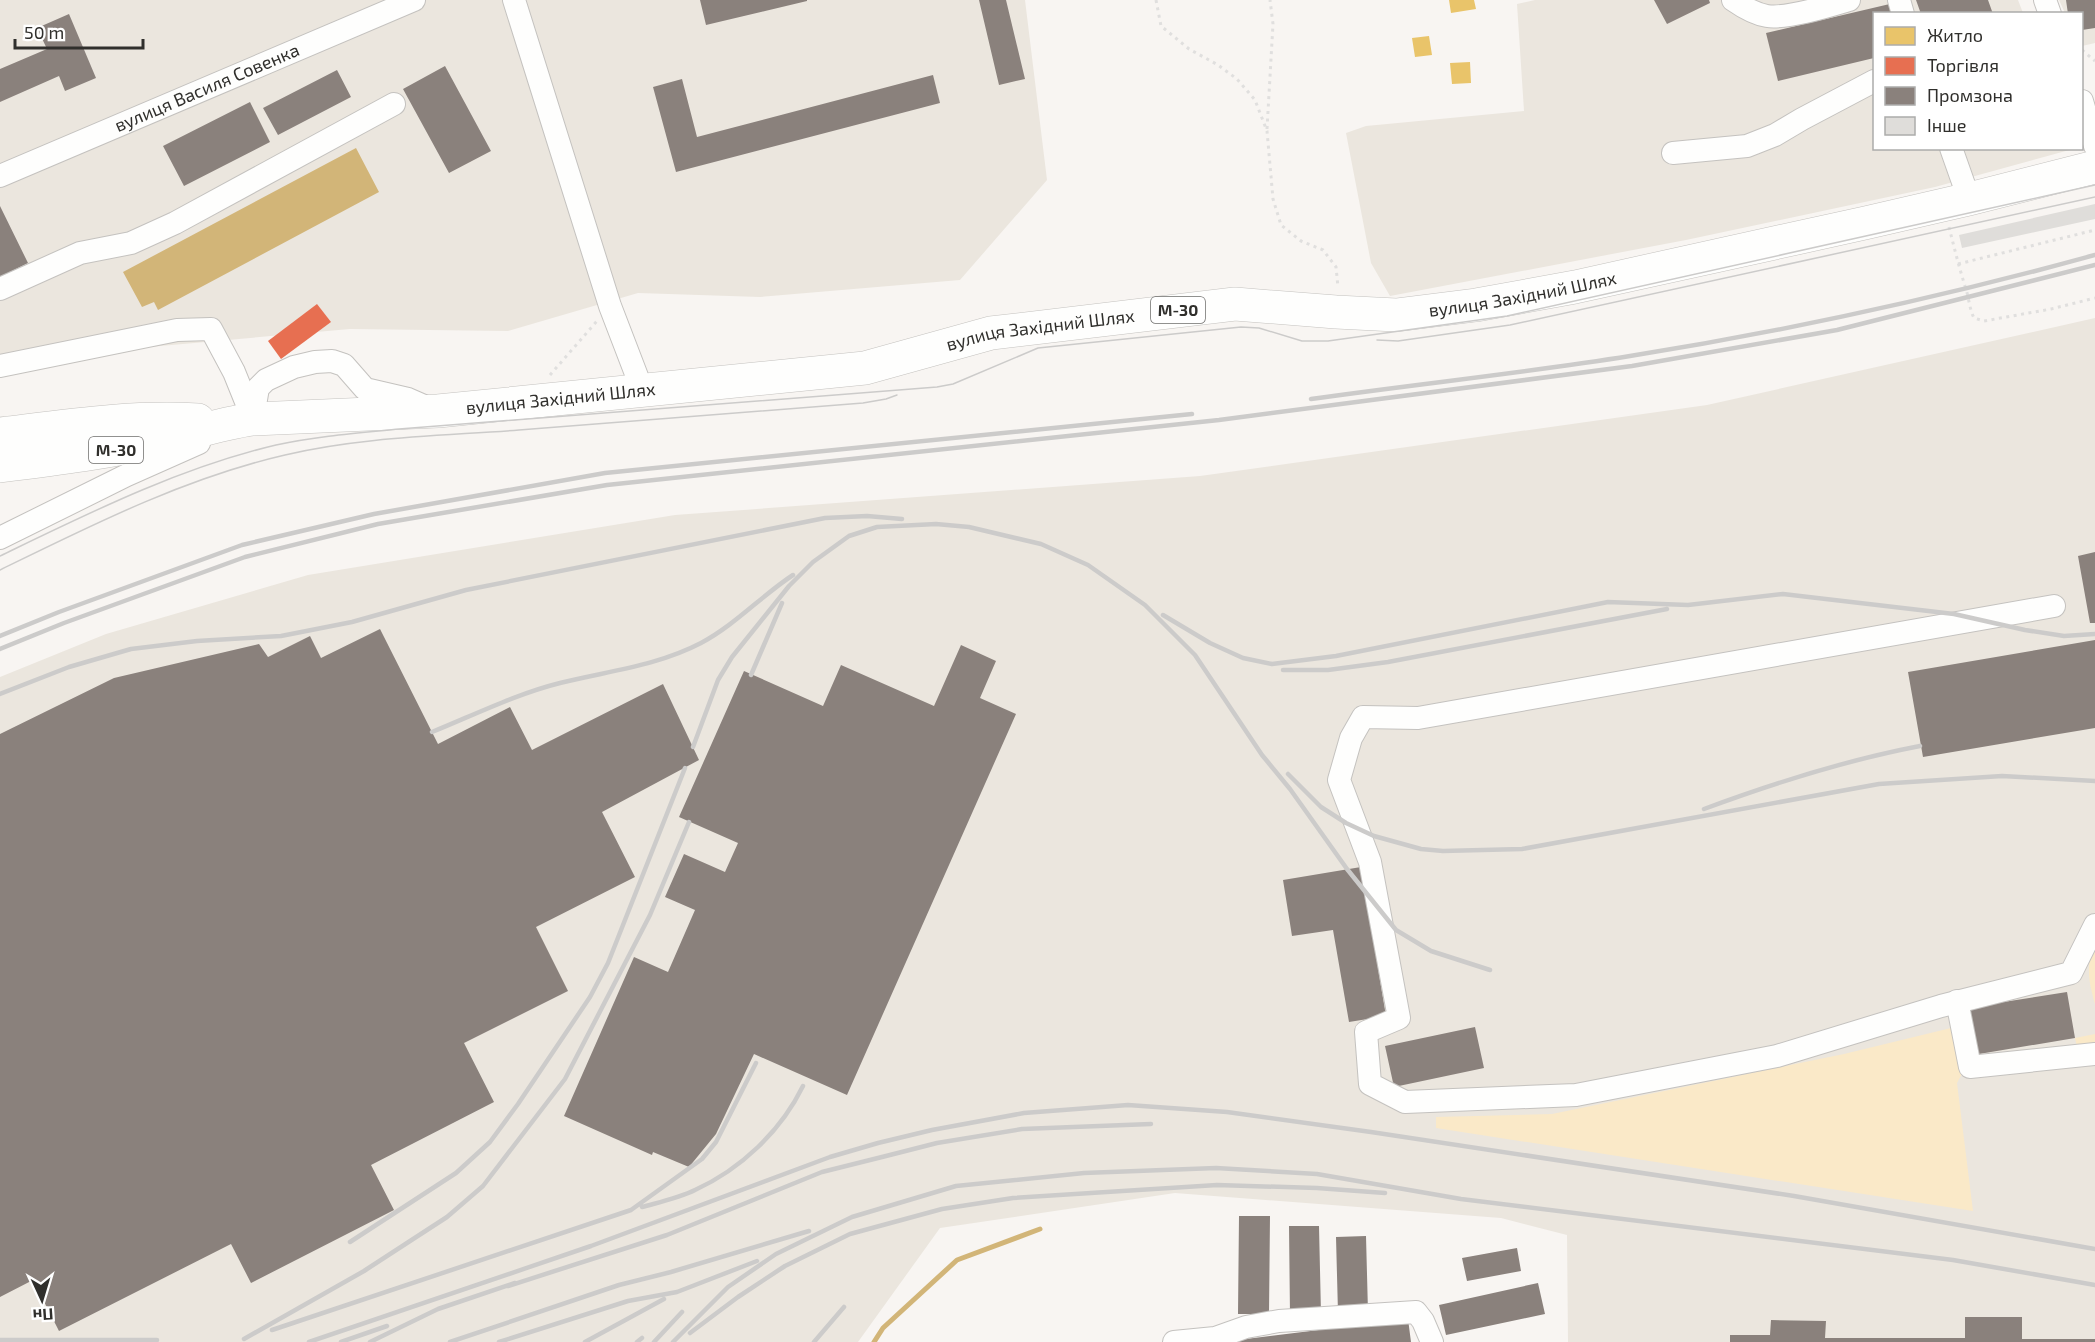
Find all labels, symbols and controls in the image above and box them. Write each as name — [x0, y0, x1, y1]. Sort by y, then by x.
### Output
scale bar — [15, 12, 142, 50]
legend — [1873, 12, 2083, 150]
text: 50 m — [24, 21, 64, 43]
text: Житло — [1927, 24, 1983, 46]
street label: вулиця Василя Совенка — [111, 38, 302, 136]
text: Торгівля — [1927, 54, 1999, 76]
text: Промзона — [1927, 84, 2013, 106]
text: Інше — [1927, 114, 1966, 136]
street label: вулиця Західний Шлях — [1427, 266, 1619, 321]
road number: М-30 — [1151, 297, 1205, 323]
street label: вулиця Західний Шлях — [944, 304, 1136, 355]
street label: вулиця Західний Шлях — [465, 377, 657, 418]
road number: М-30 — [89, 437, 143, 463]
north arrow — [12, 1270, 72, 1330]
text: Пн — [32, 1305, 54, 1326]

